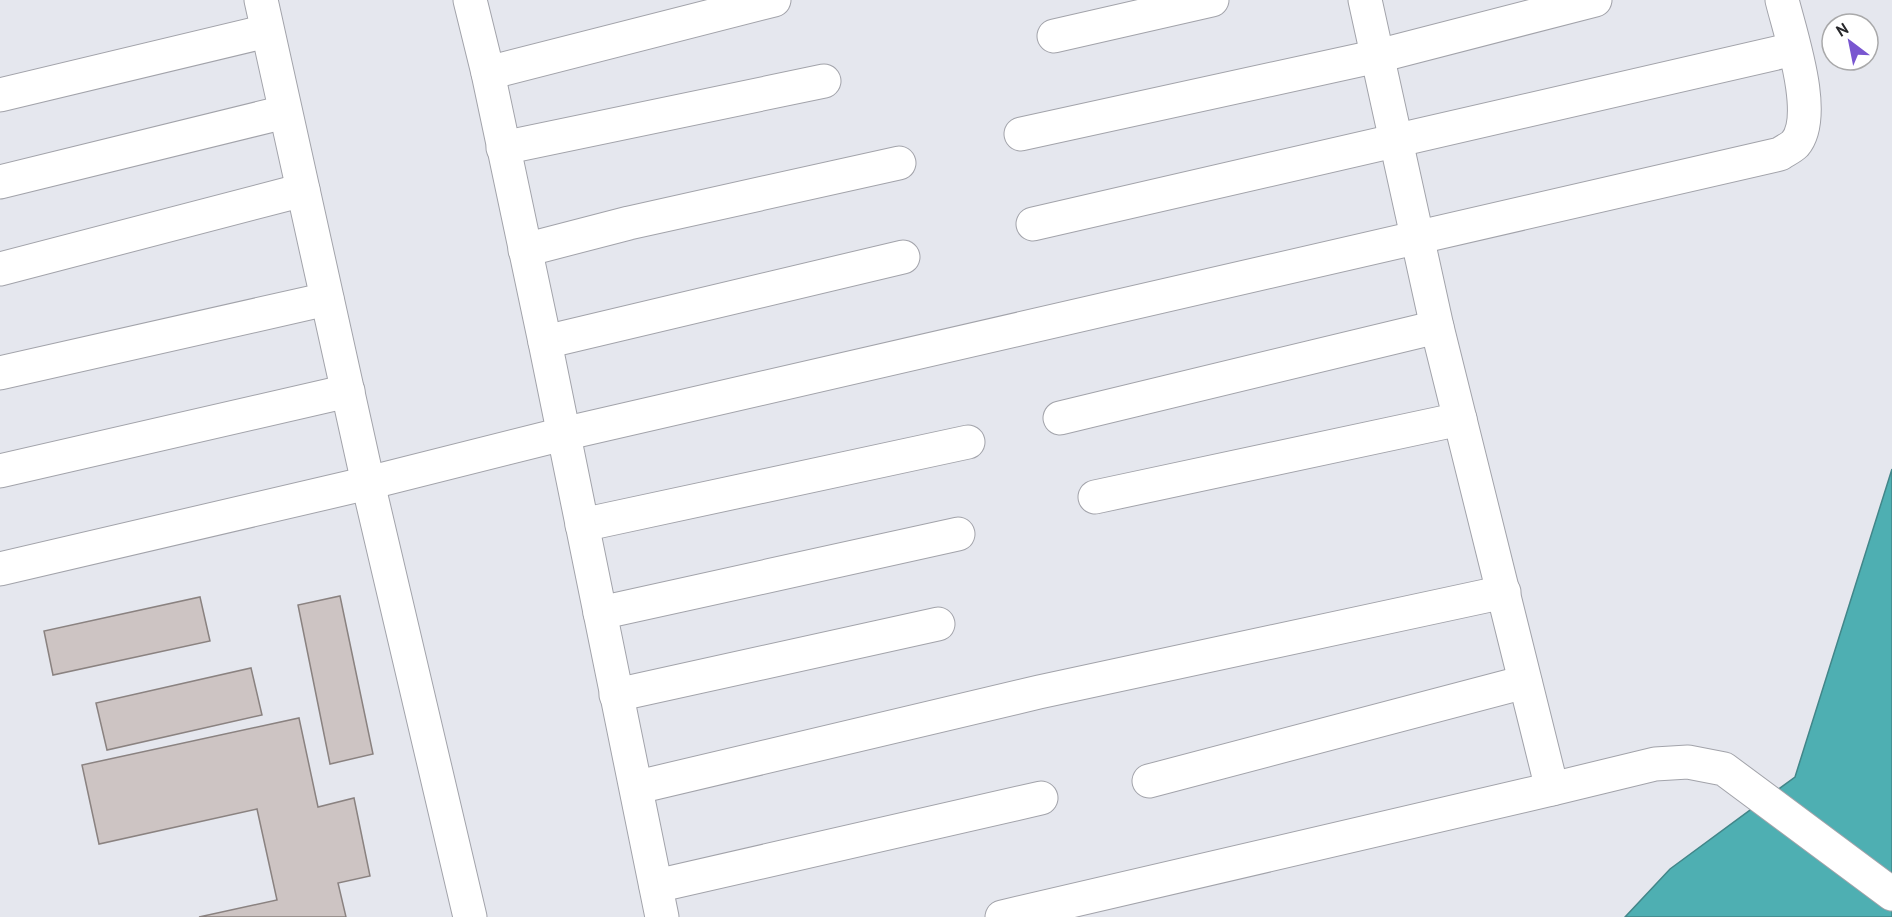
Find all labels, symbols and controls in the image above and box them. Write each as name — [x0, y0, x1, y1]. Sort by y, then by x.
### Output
north arrow — [1820, 12, 1880, 72]
text: N — [1832, 18, 1852, 41]

